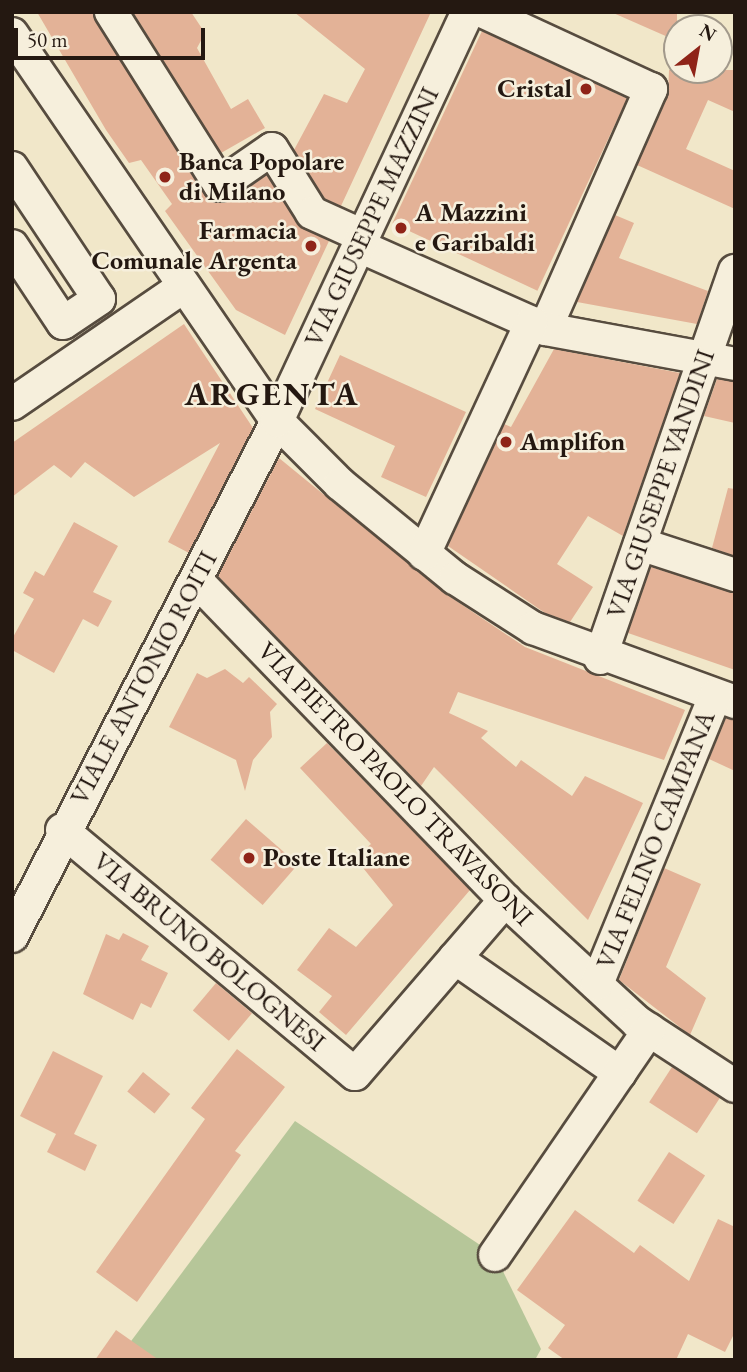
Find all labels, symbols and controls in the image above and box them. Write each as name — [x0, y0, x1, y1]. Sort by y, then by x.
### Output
scale bar — [18, 14, 208, 58]
north arrow — [663, 14, 733, 84]
text: N — [695, 18, 721, 47]
text: 50 m — [27, 26, 68, 53]
place label: Cristal — [497, 73, 572, 105]
marker: Cristal — [578, 81, 594, 97]
street label: VIA GIUSEPPE MAZZINI — [298, 82, 446, 352]
place label: Banca Popolare di Milano — [179, 146, 344, 208]
marker: Banca Popolare di Milano — [157, 169, 173, 185]
place label: A Mazzini e Garibaldi — [415, 197, 535, 258]
place label: Farmacia Comunale Argenta — [92, 215, 297, 276]
marker: A Mazzini e Garibaldi — [393, 220, 409, 236]
marker: Farmacia Comunale Argenta — [303, 238, 319, 254]
street label: VIA GIUSEPPE VANDINI — [600, 345, 722, 623]
district label: ARGENTA — [185, 374, 359, 414]
place label: Amplifon — [520, 426, 625, 458]
marker: Amplifon — [498, 434, 514, 450]
street label: VIALE ANTONIO ROITI — [64, 546, 224, 810]
street label: VIA PIETRO PAOLO TRAVASONI — [251, 636, 539, 932]
street label: VIA FELINO CAMPANA — [590, 706, 722, 974]
place label: Poste Italiane — [263, 842, 410, 874]
street label: VIA BRUNO BOLOGNESI — [87, 846, 331, 1058]
marker: Poste Italiane — [241, 850, 257, 866]

